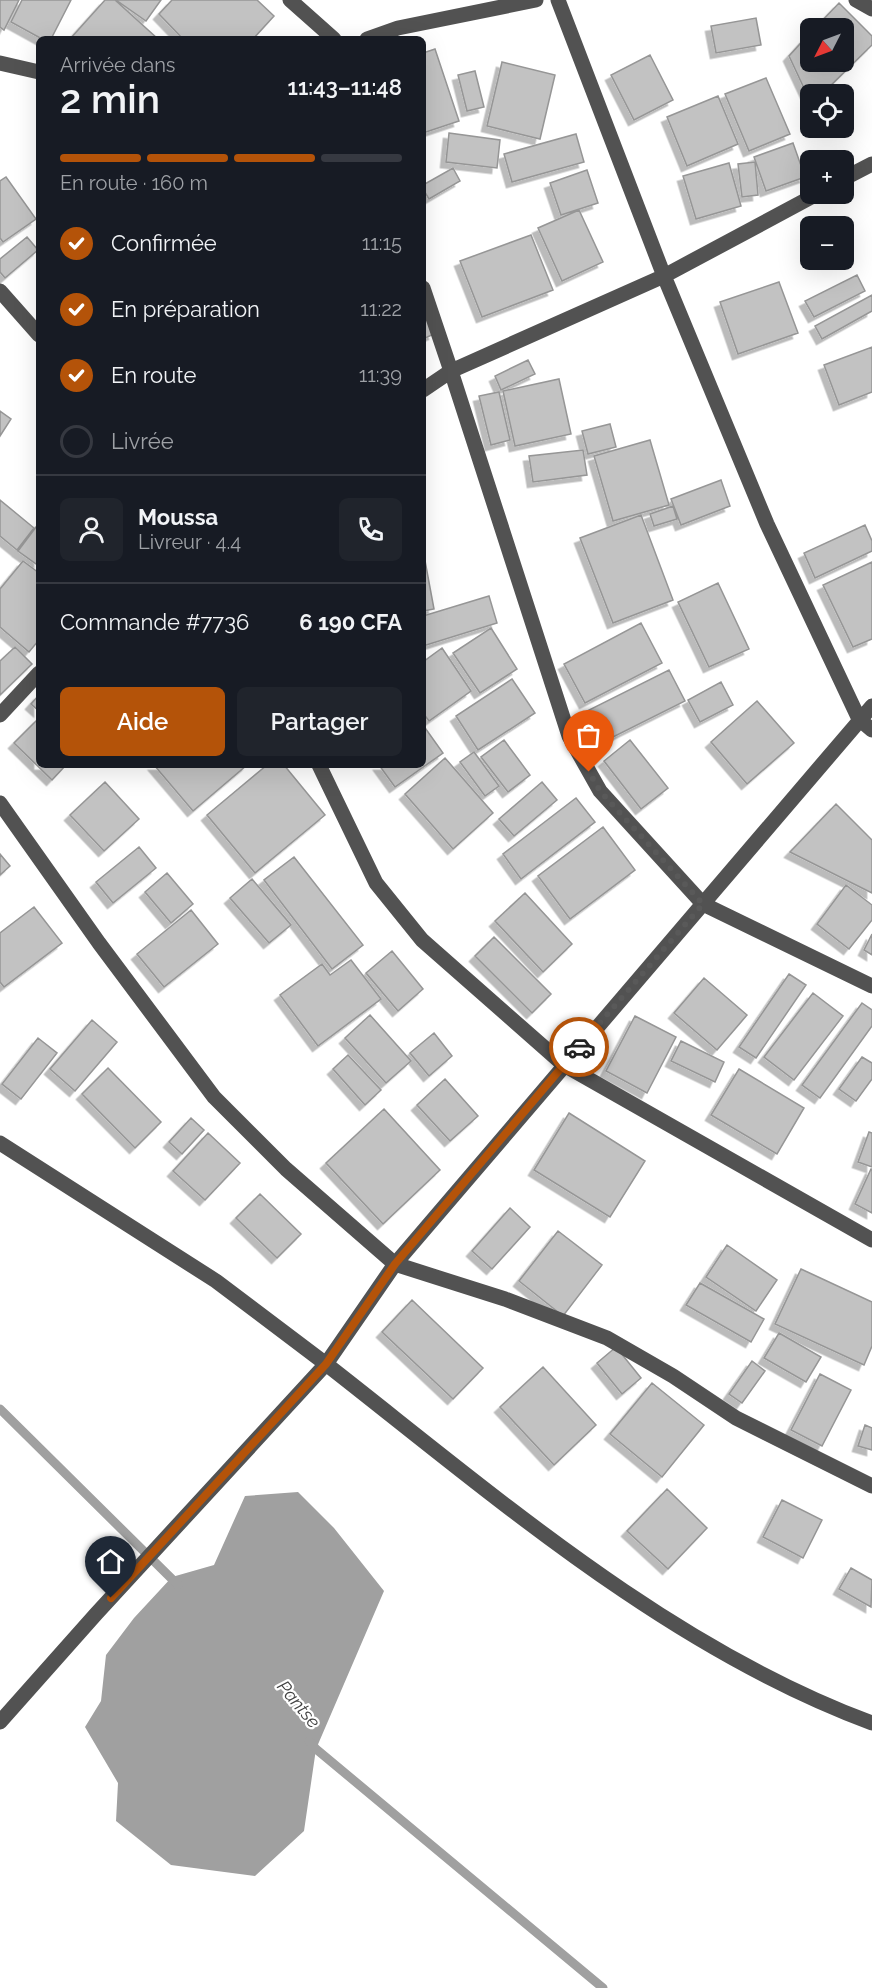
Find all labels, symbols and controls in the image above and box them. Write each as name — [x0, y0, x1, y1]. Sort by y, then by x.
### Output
north arrow — [800, 18, 854, 72]
map controls — [800, 18, 854, 270]
text: Arrivée dans — [60, 53, 175, 77]
text: 11:43–11:48 — [288, 74, 402, 100]
text: 2 min — [60, 76, 160, 122]
button: locate — [800, 84, 854, 138]
button: + — [800, 150, 854, 204]
text: En route · 160 m — [60, 171, 208, 195]
button: − — [800, 216, 854, 270]
icon: check — [60, 227, 93, 260]
text: Confirmée — [111, 230, 217, 256]
text: 11:15 — [362, 231, 402, 255]
icon: check — [60, 293, 93, 326]
text: En préparation — [111, 296, 260, 322]
text: 11:22 — [360, 297, 402, 321]
icon: check — [60, 359, 93, 392]
text: En route — [111, 362, 196, 388]
text: 11:39 — [359, 363, 402, 387]
text: Livrée — [111, 428, 174, 454]
button: person — [60, 498, 123, 561]
button: phone — [339, 498, 402, 561]
text: Moussa — [138, 504, 218, 530]
text: Livreur · 4.4 — [138, 530, 241, 554]
text: Commande #7736 — [60, 609, 249, 635]
text: 6 190 CFA — [299, 609, 402, 635]
button: Aide — [60, 687, 225, 756]
button: Partager — [237, 687, 402, 756]
pin — [563, 710, 614, 772]
icon: bag — [572, 719, 605, 752]
courier — [549, 1017, 609, 1077]
icon: car — [563, 1031, 596, 1064]
pin — [85, 1536, 136, 1598]
icon: home — [94, 1545, 127, 1578]
water label: Pantse — [273, 1676, 325, 1732]

